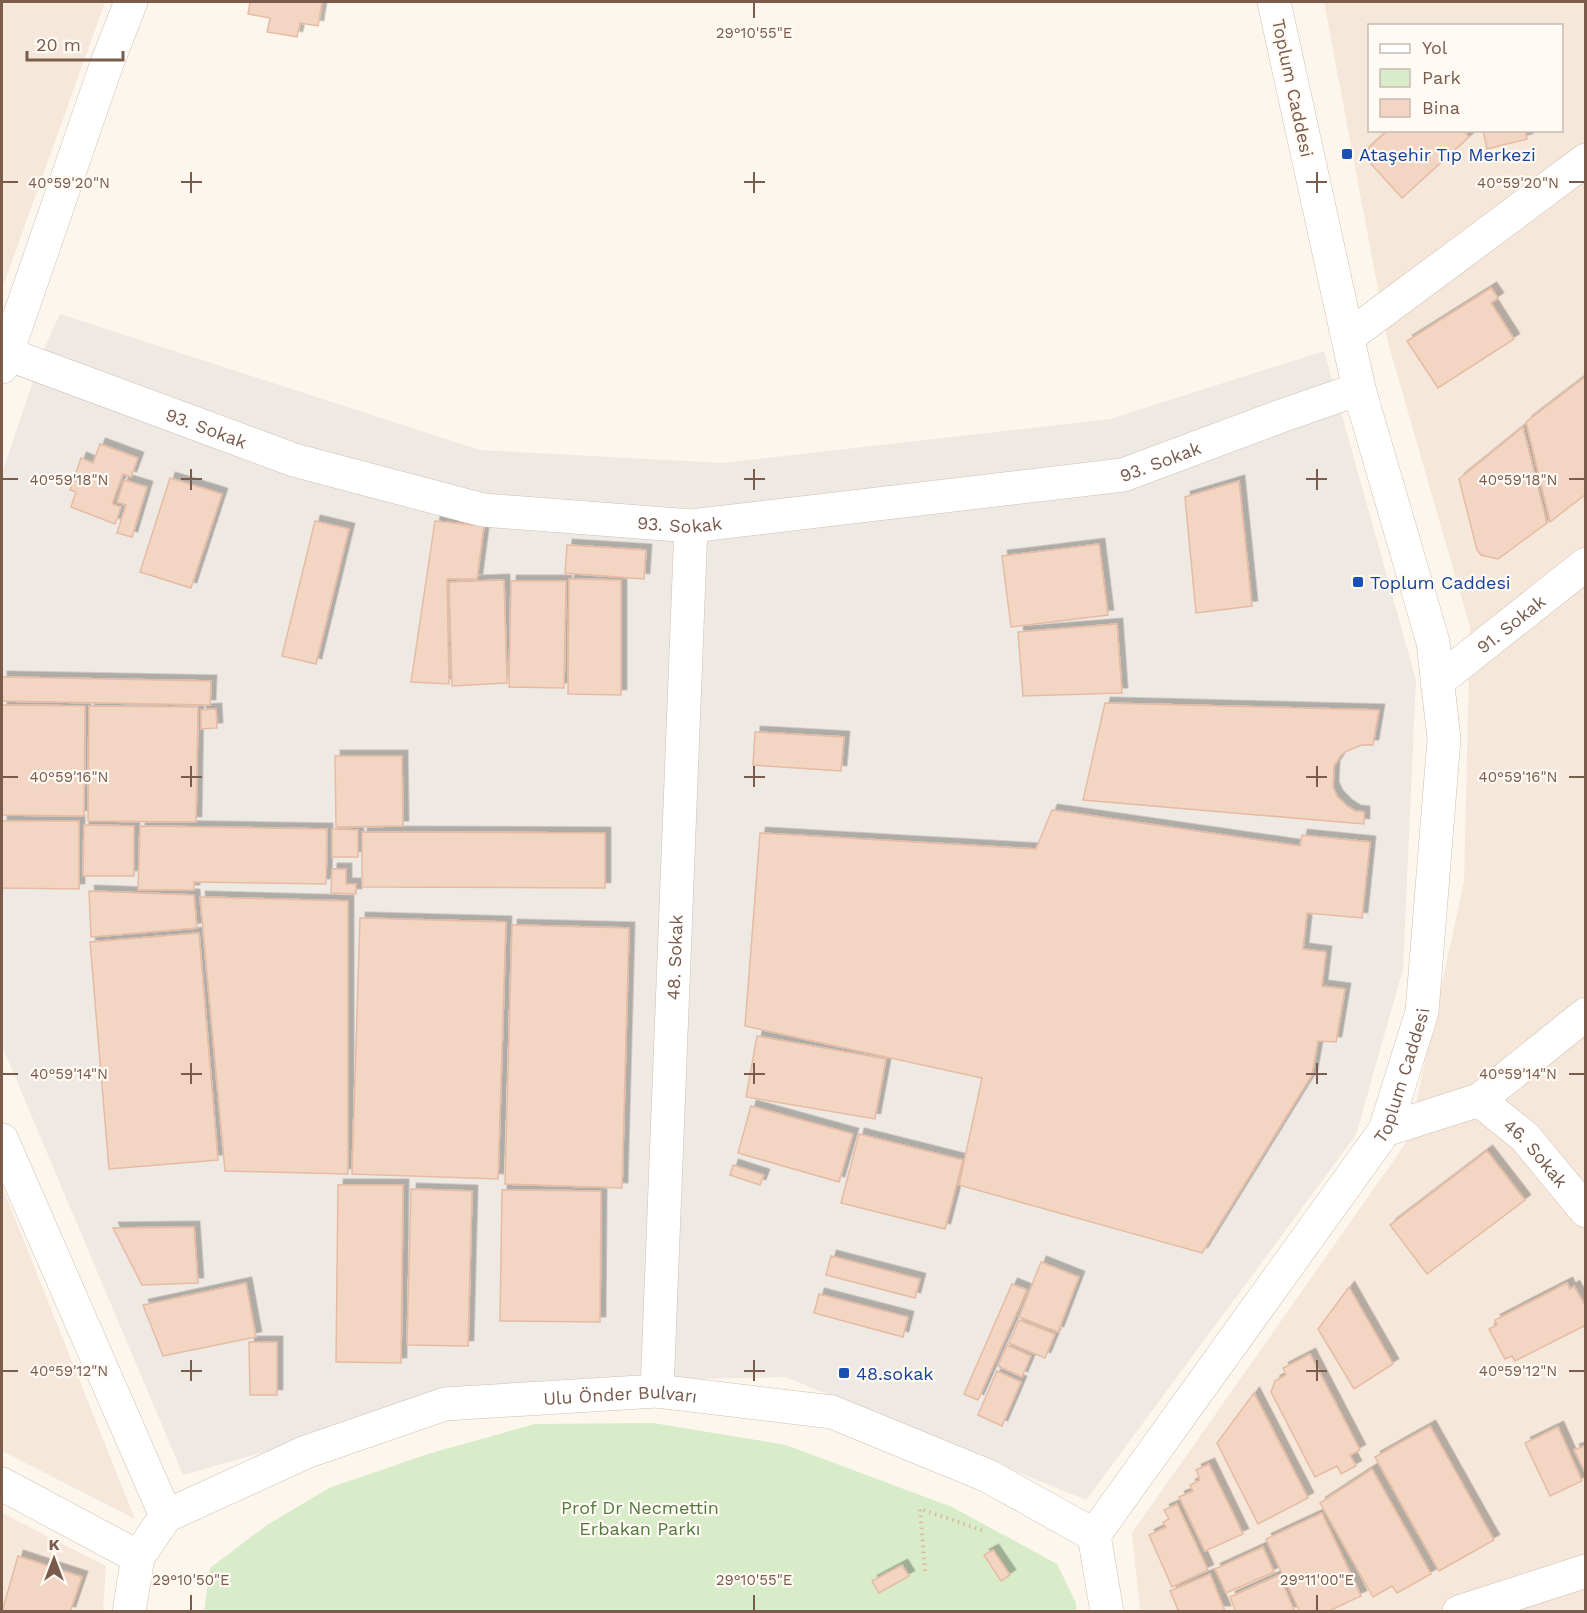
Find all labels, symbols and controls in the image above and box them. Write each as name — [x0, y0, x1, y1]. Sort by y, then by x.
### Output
street label: Toplum Caddesi — [1268, 17, 1318, 159]
scale bar — [27, 24, 123, 62]
text: 29°10'55"E — [716, 24, 792, 42]
legend — [1368, 24, 1563, 132]
text: 20 m — [36, 34, 81, 55]
text: Yol — [1422, 37, 1448, 58]
text: Park — [1422, 67, 1461, 88]
text: Bina — [1422, 97, 1460, 118]
place label: Ataşehir Tıp Merkezi — [1359, 144, 1536, 165]
marker: Ataşehir Tıp Merkezi — [1340, 147, 1354, 161]
text: 40°59'20"N — [28, 174, 110, 192]
text: 40°59'20"N — [1477, 174, 1559, 192]
street label: 93. Sokak — [163, 403, 250, 452]
street label: 93. Sokak — [1117, 436, 1204, 486]
text: 40°59'18"N — [29, 471, 109, 489]
text: 40°59'18"N — [1478, 471, 1558, 489]
street label: 93. Sokak — [636, 511, 723, 537]
place label: Toplum Caddesi — [1370, 572, 1511, 593]
marker: Toplum Caddesi — [1351, 575, 1365, 589]
street label: 91. Sokak — [1472, 590, 1549, 657]
text: 40°59'16"N — [30, 768, 108, 786]
text: 40°59'16"N — [1479, 768, 1557, 786]
street label: 48. Sokak — [662, 914, 686, 1001]
street label: Toplum Caddesi — [1369, 1007, 1433, 1147]
text: 40°59'14"N — [30, 1065, 108, 1083]
text: 40°59'14"N — [1479, 1065, 1557, 1083]
street label: 46. Sokak — [1500, 1114, 1572, 1191]
text: 40°59'12"N — [30, 1362, 108, 1380]
text: 40°59'12"N — [1479, 1362, 1557, 1380]
place label: 48.sokak — [856, 1363, 934, 1384]
marker: 48.sokak — [837, 1366, 851, 1380]
street label: Ulu Önder Bulvarı — [543, 1380, 698, 1408]
park label: Prof Dr Necmettin Erbakan Parkı — [561, 1497, 719, 1539]
north arrow — [24, 1529, 84, 1589]
text: K — [48, 1535, 60, 1554]
text: 29°10'50"E — [152, 1571, 230, 1589]
text: 29°10'55"E — [716, 1571, 792, 1589]
text: 29°11'00"E — [1280, 1571, 1354, 1589]

